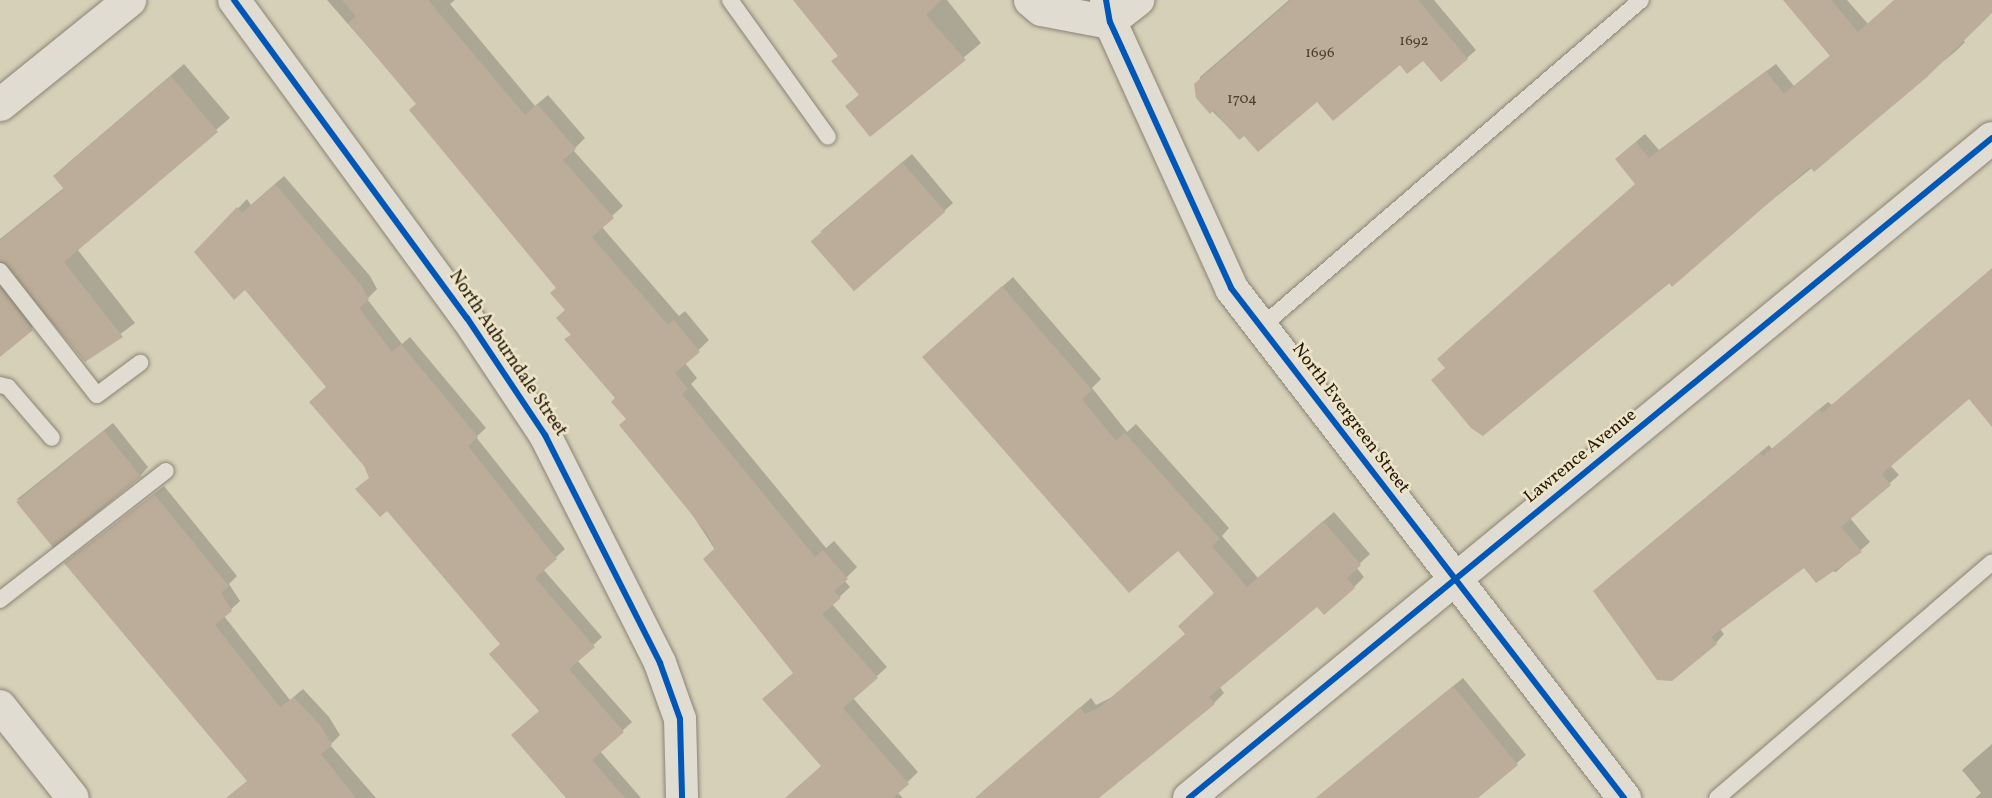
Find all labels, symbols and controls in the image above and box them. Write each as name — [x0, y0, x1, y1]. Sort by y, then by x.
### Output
house number: 1692 — [1399, 33, 1429, 51]
house number: 1696 — [1305, 45, 1335, 63]
house number: 1704 — [1227, 91, 1257, 109]
street label: North Auburndale Street — [443, 267, 571, 441]
street label: North Evergreen Street — [1286, 340, 1414, 498]
street label: Lawrence Avenue — [1520, 405, 1642, 509]

